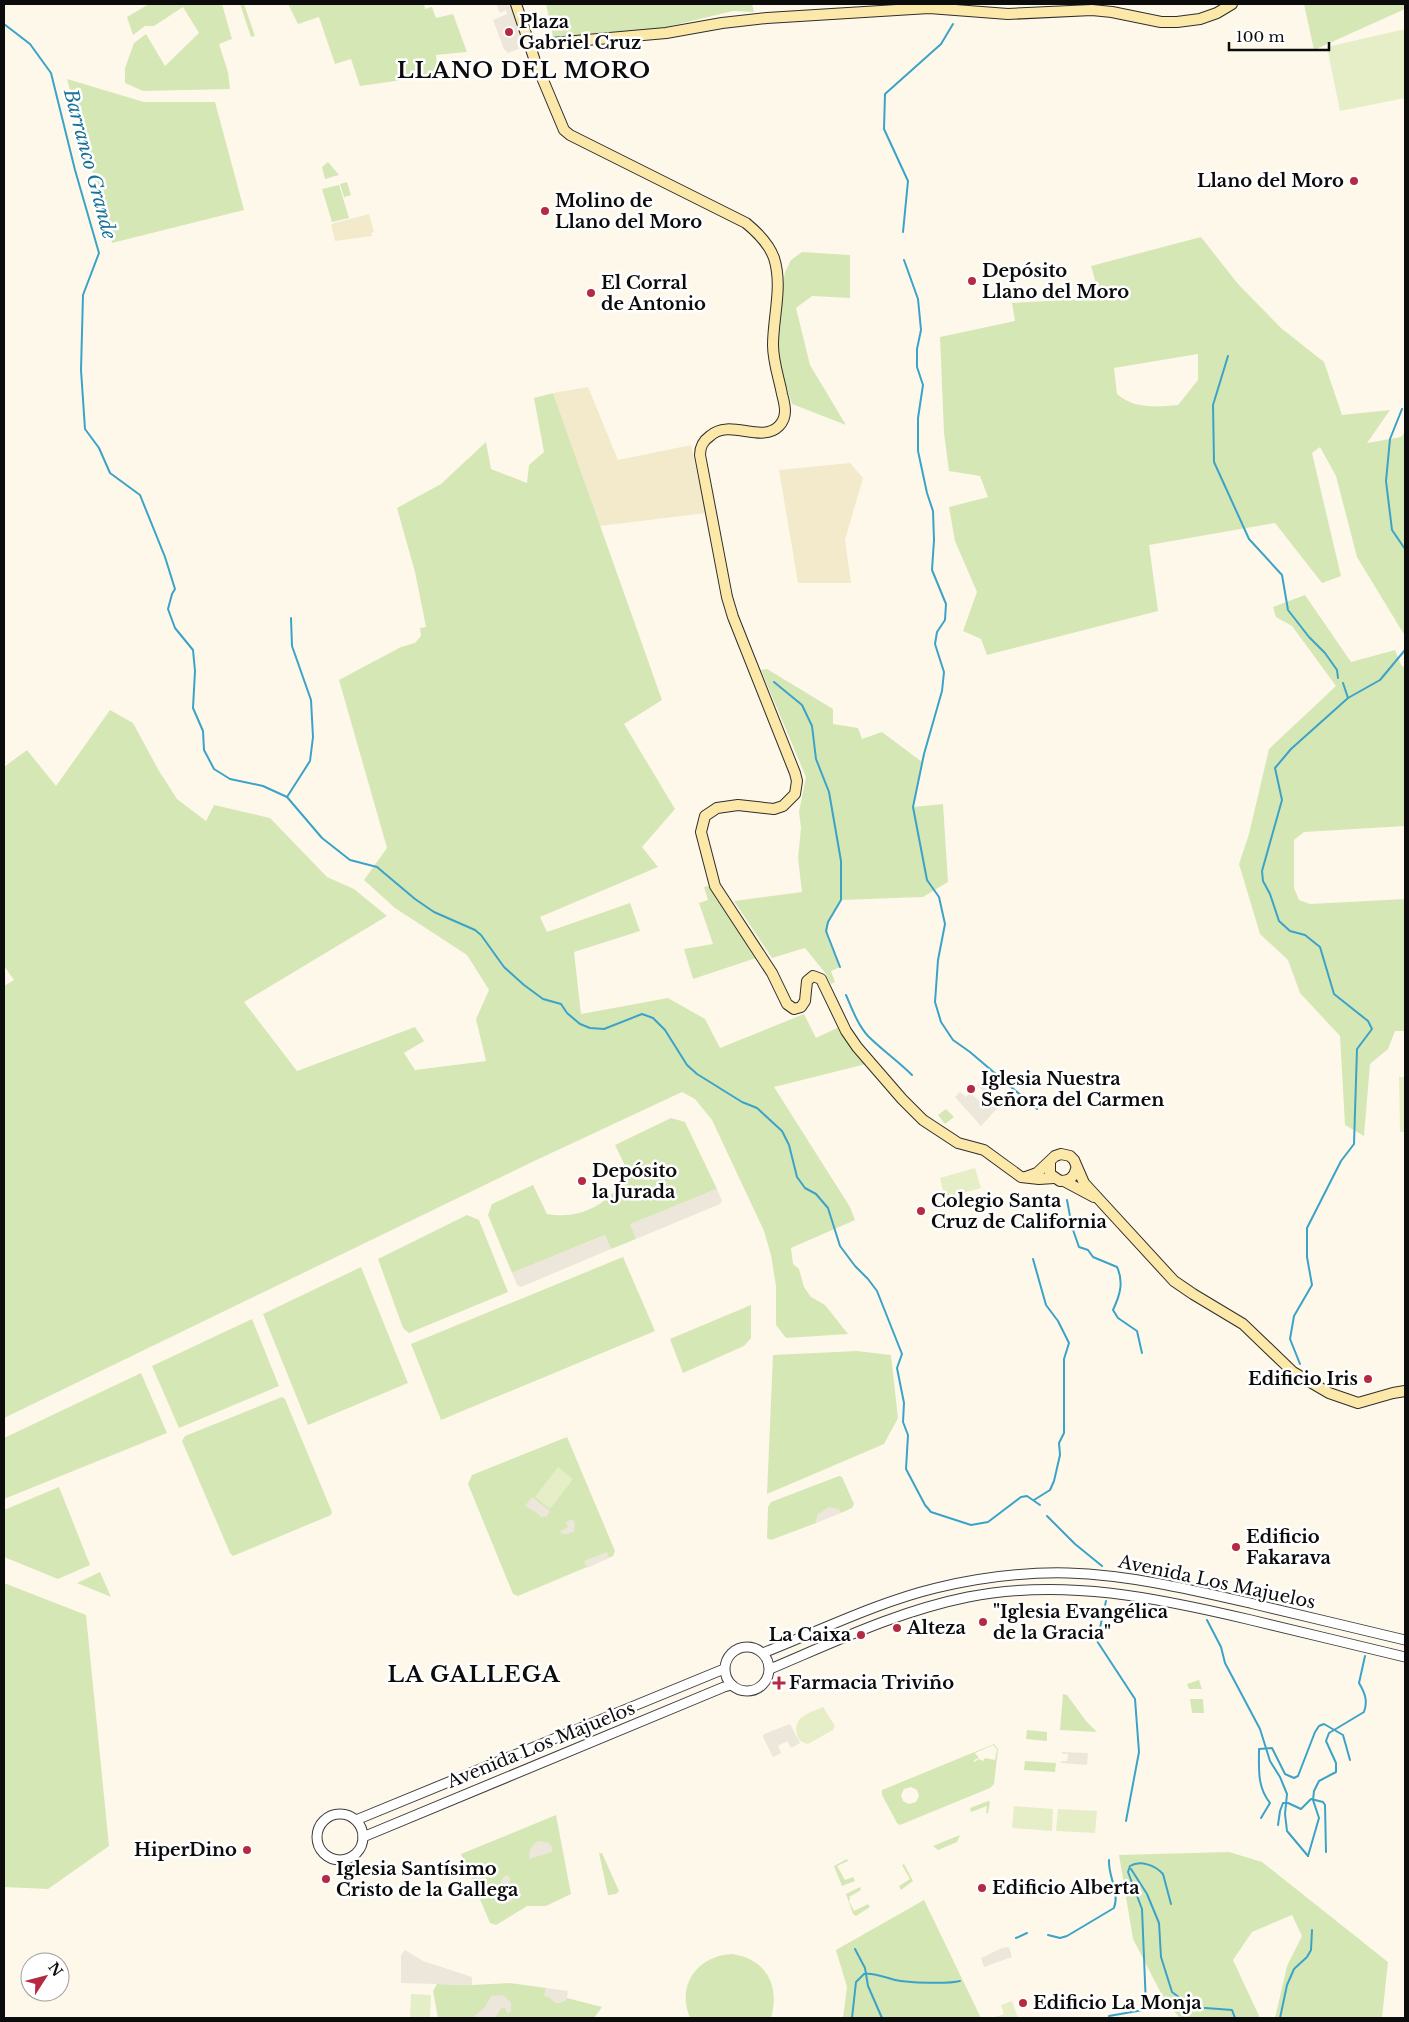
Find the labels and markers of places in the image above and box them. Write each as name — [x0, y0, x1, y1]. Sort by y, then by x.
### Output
place label: Plaza Gabriel Cruz — [519, 11, 641, 54]
marker: Plaza Gabriel Cruz — [503, 26, 515, 38]
place label: Llano del Moro — [1197, 170, 1344, 192]
marker: Llano del Moro — [1348, 175, 1360, 187]
place label: Molino de Llano del Moro — [555, 190, 702, 233]
marker: Molino de Llano del Moro — [539, 205, 551, 217]
place label: Depósito Llano del Moro — [982, 260, 1129, 303]
place label: El Corral de Antonio — [601, 272, 706, 315]
marker: Depósito Llano del Moro — [966, 275, 978, 287]
marker: El Corral de Antonio — [585, 287, 597, 299]
place label: Iglesia Nuestra Señora del Carmen — [981, 1068, 1164, 1111]
marker: Iglesia Nuestra Señora del Carmen — [965, 1083, 977, 1095]
place label: Depósito la Jurada — [592, 1160, 677, 1203]
marker: Depósito la Jurada — [576, 1175, 588, 1187]
place label: Colegio Santa Cruz de California — [931, 1190, 1108, 1233]
marker: Colegio Santa Cruz de California — [915, 1205, 927, 1217]
place label: Edificio Iris — [1248, 1368, 1358, 1390]
marker: Edificio Iris — [1362, 1373, 1374, 1385]
place label: Edificio Fakarava — [1246, 1526, 1331, 1569]
marker: Edificio Fakarava — [1230, 1541, 1242, 1553]
place label: "Iglesia Evangélica de la Gracia" — [993, 1601, 1169, 1644]
marker: "Iglesia Evangélica de la Gracia" — [977, 1616, 989, 1628]
place label: Alteza — [906, 1617, 967, 1639]
marker: Alteza — [891, 1622, 903, 1634]
place label: La Caixa — [769, 1624, 852, 1646]
marker: La Caixa — [855, 1629, 867, 1641]
place label: Farmacia Triviño — [789, 1672, 954, 1694]
marker: Farmacia Triviño — [773, 1677, 785, 1689]
place label: HiperDino — [134, 1839, 237, 1861]
marker: HiperDino — [241, 1844, 253, 1856]
place label: Iglesia Santísimo Cristo de la Gallega — [336, 1858, 519, 1901]
marker: Iglesia Santísimo Cristo de la Gallega — [320, 1873, 332, 1885]
place label: Edificio Alberta — [992, 1877, 1140, 1899]
marker: Edificio Alberta — [976, 1882, 988, 1894]
place label: Edificio La Monja — [1033, 1992, 1202, 2014]
marker: Edificio La Monja — [1017, 1997, 1029, 2009]

